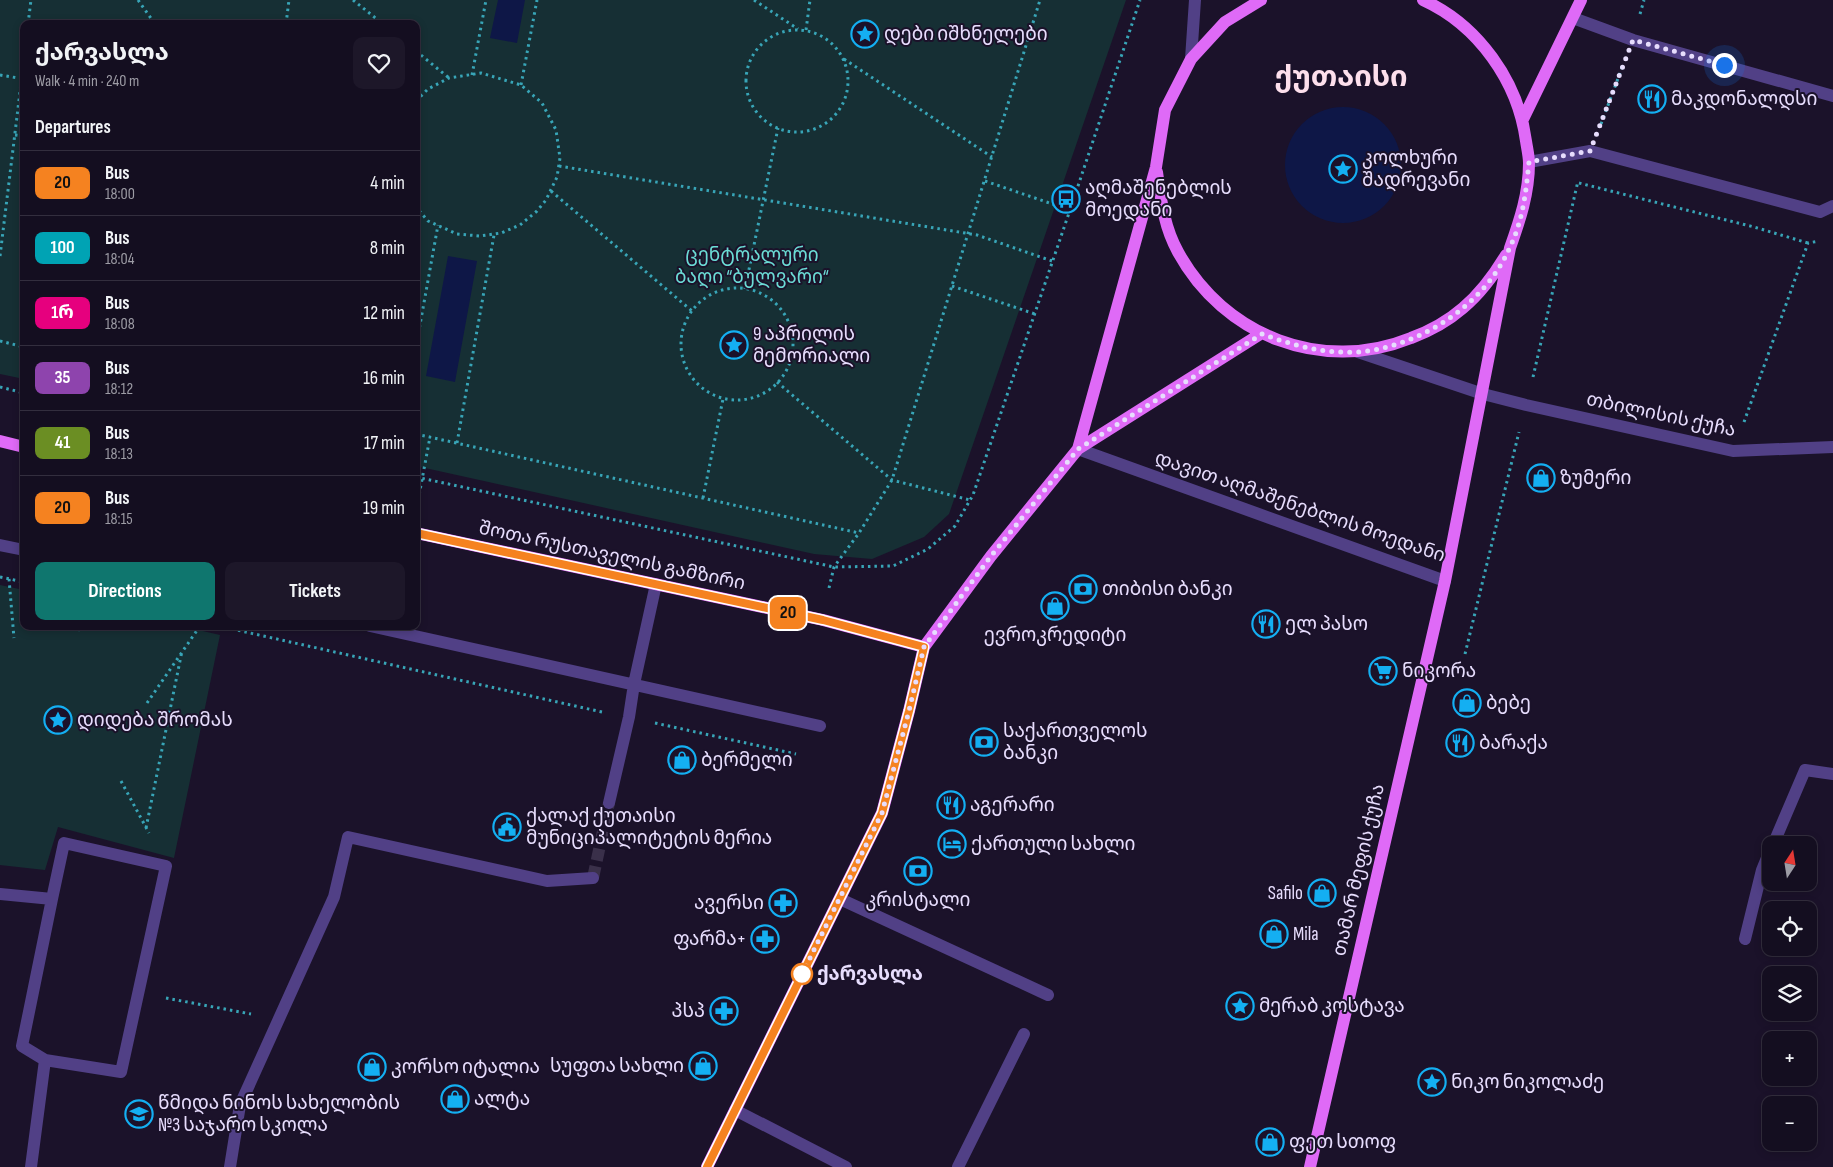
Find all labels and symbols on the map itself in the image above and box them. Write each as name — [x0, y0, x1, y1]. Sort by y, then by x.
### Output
place icon: დები იშხნელები — [850, 19, 880, 49]
place label: დები იშხნელები — [884, 23, 1048, 46]
your location — [1712, 53, 1737, 78]
district label: ქუთაისი — [1274, 60, 1408, 95]
restaurant icon: მაკდონალდსი — [1637, 84, 1667, 114]
place label: მაკდონალდსი — [1671, 88, 1817, 111]
place label: კოლხური შადრევანი — [1362, 147, 1470, 192]
place icon: კოლხური შადრევანი — [1328, 154, 1358, 184]
place label: აღმაშენებლის მოედანი — [1085, 177, 1232, 222]
bus stop icon: აღმაშენებლის მოედანი — [1051, 184, 1081, 214]
park label: ცენტრალური ბაღი “ბულვარი“ — [675, 244, 829, 289]
place label: 9 აპრილის მემორიალი — [753, 323, 870, 368]
place icon: 9 აპრილის მემორიალი — [719, 330, 749, 360]
street label: თბილისის ქუჩა — [1584, 388, 1738, 442]
street label: დავით აღმაშენებლის მოედანი — [1152, 446, 1448, 568]
shop icon: ზუმერი — [1526, 463, 1556, 493]
place label: ზუმერი — [1560, 467, 1631, 490]
street label: შოთა რუსთაველის გამზირი — [477, 517, 747, 595]
bank icon: თიბისი ბანკი — [1068, 574, 1098, 604]
place label: თიბისი ბანკი — [1102, 578, 1233, 601]
shop icon: ევროკრედიტი — [1040, 591, 1070, 621]
line badge: 20 — [766, 597, 810, 629]
restaurant icon: ელ პასო — [1251, 609, 1281, 639]
place label: ელ პასო — [1285, 613, 1368, 636]
place label: ევროკრედიტი — [984, 624, 1126, 647]
supermarket icon: ნიკორა — [1368, 656, 1398, 686]
place label: ნიკორა — [1402, 660, 1476, 683]
shop icon: ბებე — [1452, 688, 1482, 718]
place label: ბებე — [1486, 692, 1531, 715]
place icon: დიდება შრომას — [43, 705, 73, 735]
place label: დიდება შრომას — [77, 709, 233, 732]
place label: საქართველოს ბანკი — [1003, 720, 1148, 765]
bank icon: საქართველოს ბანკი — [969, 727, 999, 757]
restaurant icon: ბარაქა — [1445, 728, 1475, 758]
place label: ბარაქა — [1479, 732, 1548, 755]
shop icon: ბერმელი — [667, 745, 697, 775]
place label: ბერმელი — [701, 749, 793, 772]
street label: თამარ მეფის ქუჩა — [1328, 782, 1390, 958]
restaurant icon: აგერარი — [936, 790, 966, 820]
place label: აგერარი — [970, 794, 1055, 817]
place label: ქალაქ ქუთაისი მუნიციპალიტეტის მერია — [526, 805, 772, 850]
public building icon: ქალაქ ქუთაისი მუნიციპალიტეტის მერია — [492, 812, 522, 842]
hotel icon: ქართული სახლი — [937, 829, 967, 859]
place label: ქართული სახლი — [971, 833, 1136, 856]
north arrow — [1762, 836, 1818, 891]
bank icon: კრისტალი — [903, 856, 933, 886]
shop icon: Safilo — [1307, 878, 1337, 908]
place label: Safilo — [1268, 882, 1303, 905]
pharmacy icon: ავერსი — [768, 888, 798, 918]
place label: კრისტალი — [865, 889, 971, 912]
place label: ავერსი — [694, 892, 764, 915]
shop icon: Mila — [1259, 919, 1289, 949]
place label: Mila — [1293, 923, 1319, 946]
pharmacy icon: ფარმა+ — [750, 924, 780, 954]
place label: ფარმა+ — [673, 928, 746, 951]
marker: ქარვასლა — [791, 963, 813, 985]
place label: ქარვასლა — [817, 963, 923, 986]
place icon: მერაბ კოსტავა — [1225, 991, 1255, 1021]
place label: მერაბ კოსტავა — [1259, 995, 1405, 1018]
pharmacy icon: პსპ — [709, 996, 739, 1026]
place label: პსპ — [672, 1000, 705, 1023]
shop icon: სუფთა სახლი — [688, 1051, 718, 1081]
shop icon: კორსო იტალია — [357, 1052, 387, 1082]
place label: სუფთა სახლი — [550, 1055, 684, 1078]
place label: კორსო იტალია — [391, 1056, 540, 1079]
place icon: ნიკო ნიკოლაძე — [1417, 1067, 1447, 1097]
place label: ნიკო ნიკოლაძე — [1451, 1071, 1604, 1094]
shop icon: ალტა — [440, 1084, 470, 1114]
place label: ალტა — [474, 1088, 530, 1111]
place label: წმიდა ნინოს სახელობის №3 საჯარო სკოლა — [158, 1092, 400, 1137]
school or university icon: წმიდა ნინოს სახელობის №3 საჯარო სკოლა — [124, 1099, 154, 1129]
shop icon: ფეთ სთოფ — [1255, 1127, 1285, 1157]
place label: ფეთ სთოფ — [1289, 1131, 1396, 1154]

